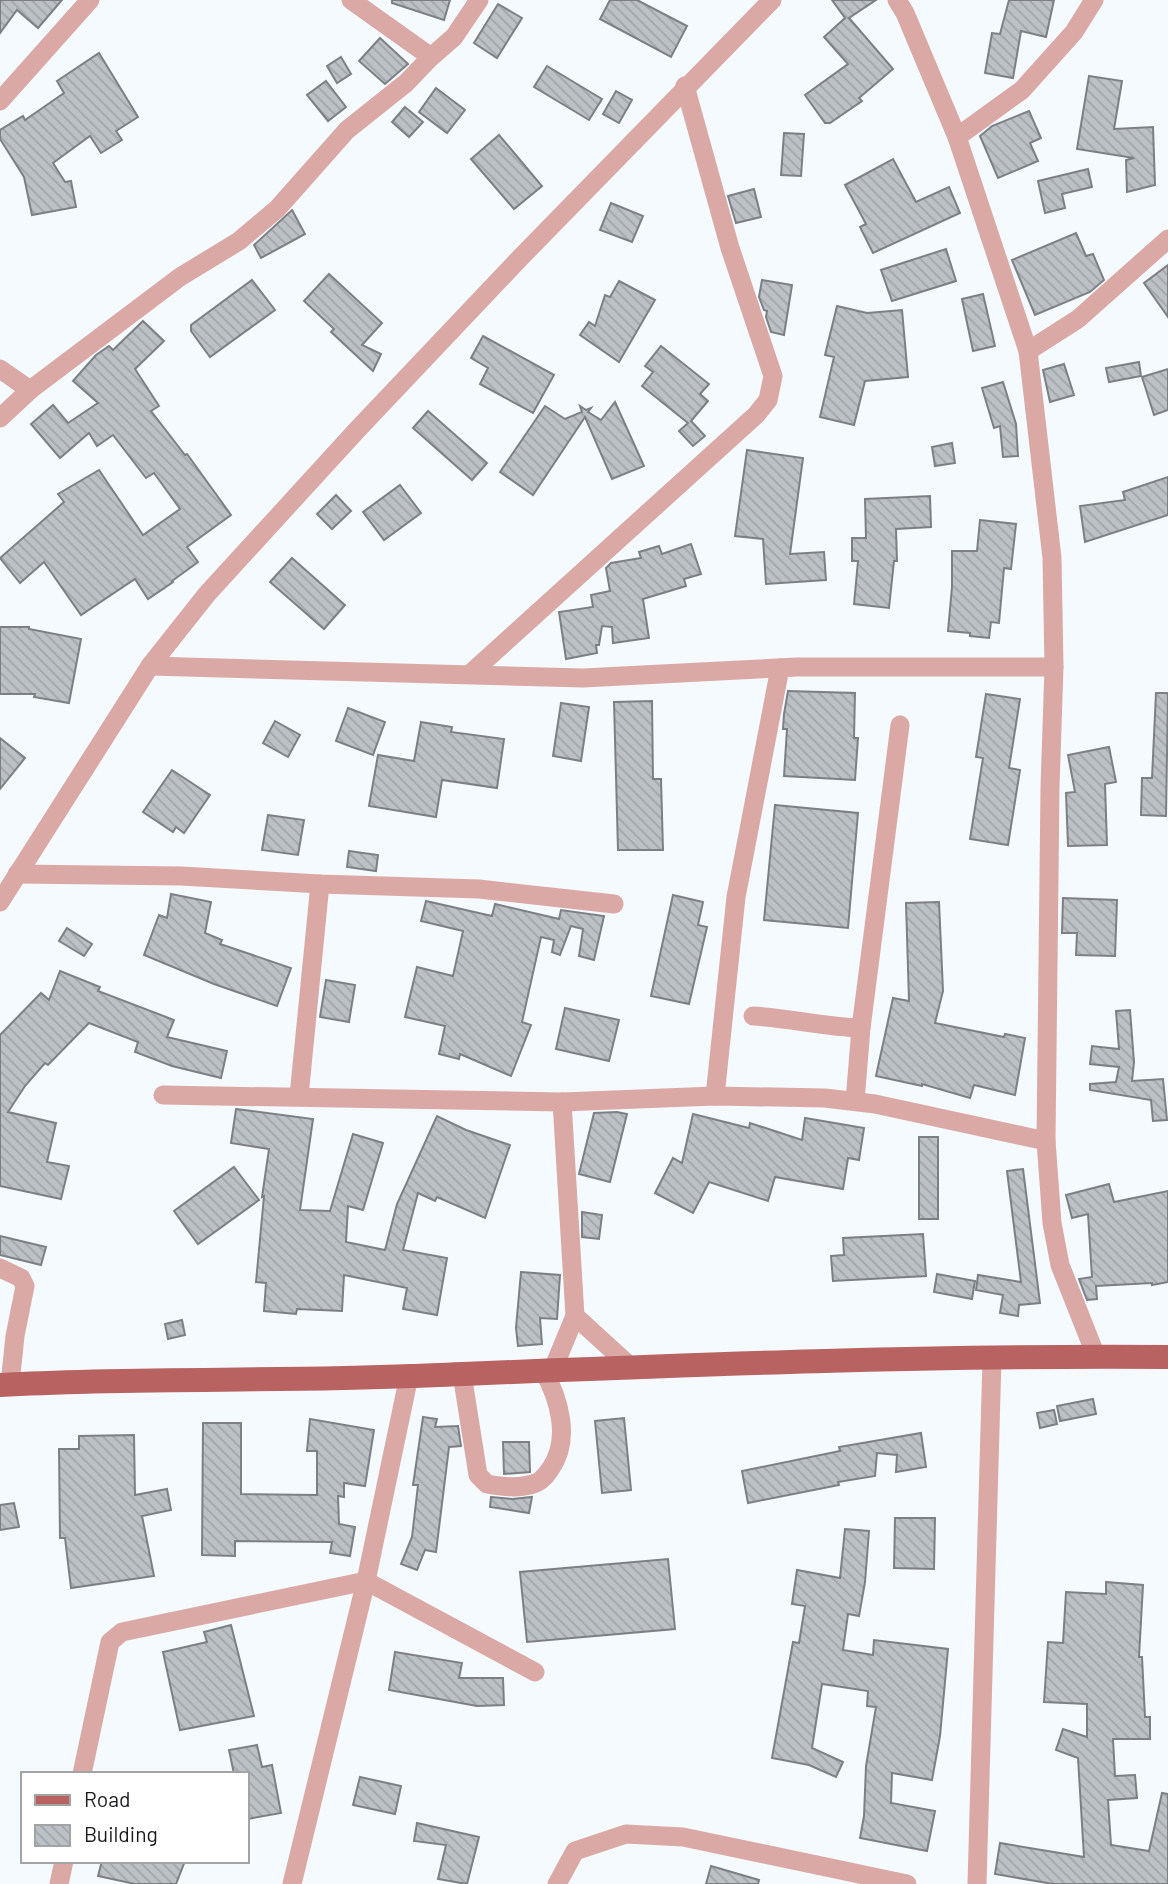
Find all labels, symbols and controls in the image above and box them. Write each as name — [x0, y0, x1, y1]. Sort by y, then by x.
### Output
legend — [21, 1772, 248, 1863]
text: Road — [84, 1786, 130, 1811]
text: Building — [84, 1821, 158, 1846]

